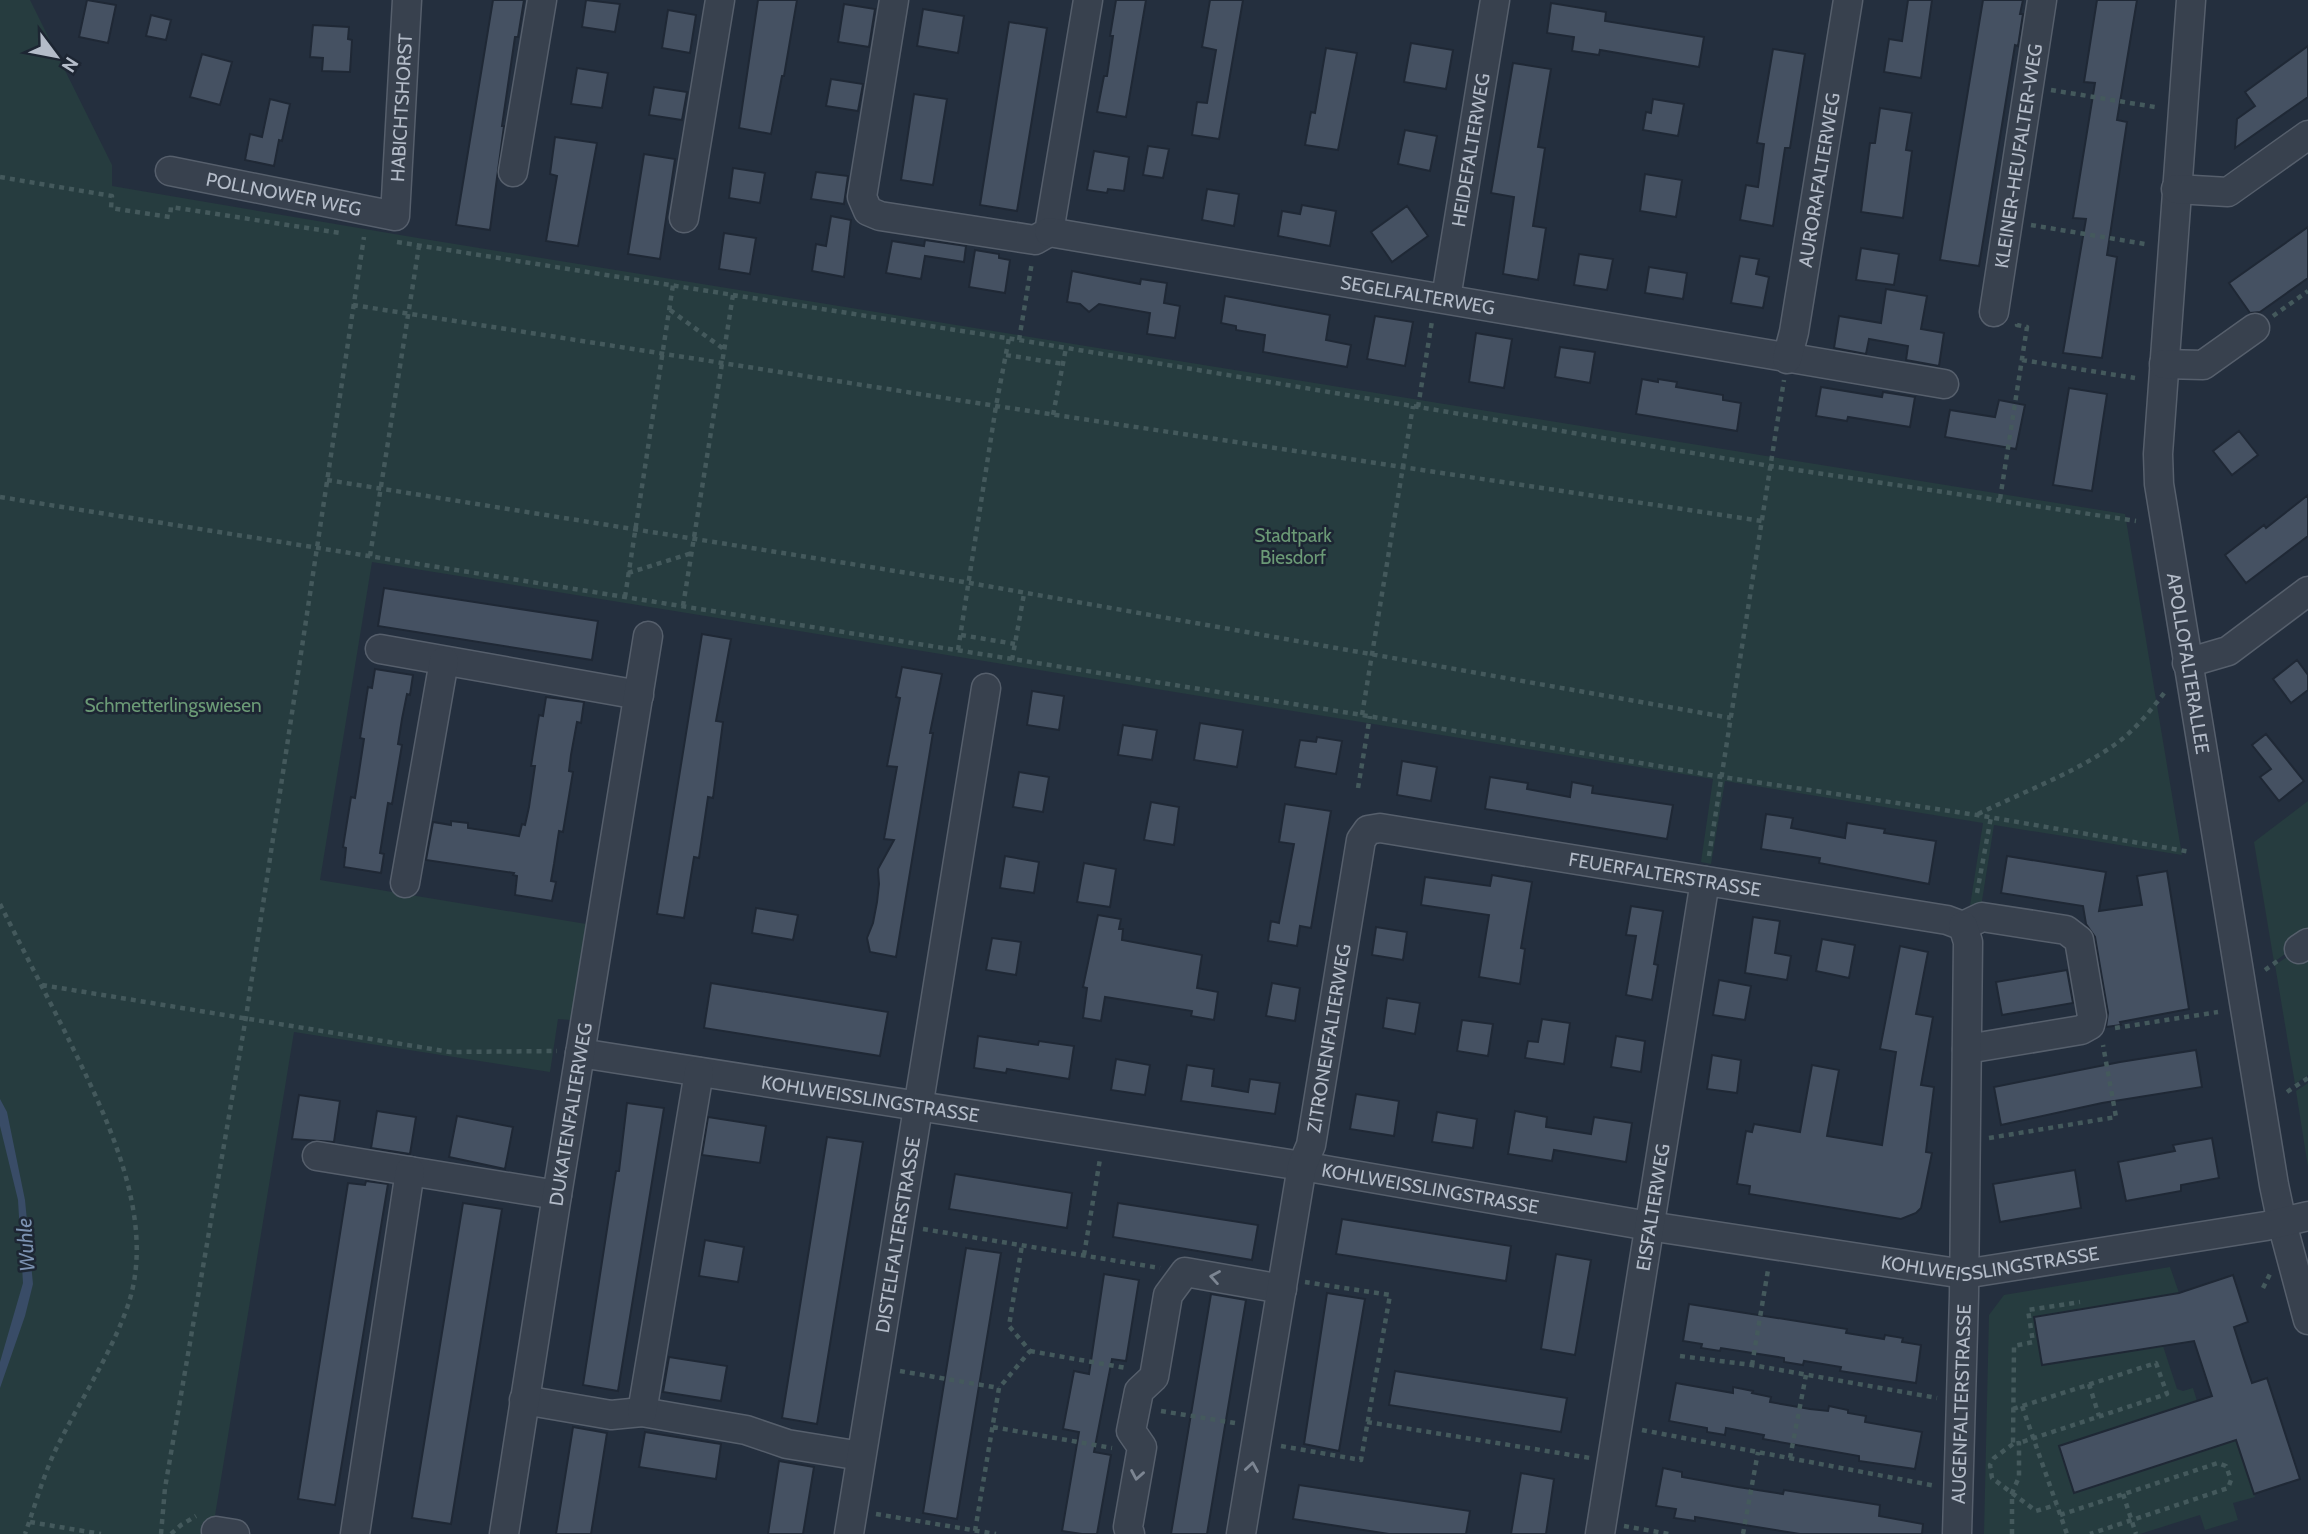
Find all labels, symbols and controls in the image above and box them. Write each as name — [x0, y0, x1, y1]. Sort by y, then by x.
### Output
north arrow — [21, 21, 91, 91]
street label: HABICHTSHORST — [386, 33, 417, 182]
street label: KLEINER-HEUFALTER-WEG — [1990, 42, 2047, 270]
text: N — [57, 53, 83, 77]
street label: HEIDEFALTERWEG — [1447, 72, 1495, 229]
street label: AURORAFALTERWEG — [1794, 91, 1845, 269]
street label: POLLNOWER WEG — [204, 167, 363, 221]
street label: SEGELFALTERWEG — [1339, 271, 1497, 320]
park label: Stadtpark Biesdorf — [1254, 524, 1332, 569]
street label: APOLLOFALTERALLEE — [2162, 571, 2214, 756]
park label: Schmetterlingswiesen — [84, 694, 262, 717]
street label: FEUERFALTERSTRASSE — [1567, 848, 1763, 902]
street label: ZITRONENFALTERWEG — [1302, 942, 1356, 1134]
street label: DUKATENFALTERWEG — [544, 1021, 597, 1207]
street label: KOHLWEISSLINGSTRASSE — [760, 1071, 981, 1127]
street label: DISTELFALTERSTRASSE — [871, 1135, 925, 1335]
street label: EISFALTERWEG — [1631, 1142, 1675, 1273]
street label: KOHLWEISSLINGSTRASSE — [1320, 1159, 1541, 1219]
water label: Wuhle — [11, 1217, 40, 1273]
street label: KOHLWEISSLINGSTRASSE — [1879, 1242, 2101, 1286]
one-way arrow — [1209, 1270, 1221, 1285]
street label: AUGENFALTERSTRASSE — [1947, 1304, 1976, 1504]
one-way arrow — [1244, 1461, 1259, 1473]
one-way arrow — [1130, 1469, 1145, 1481]

